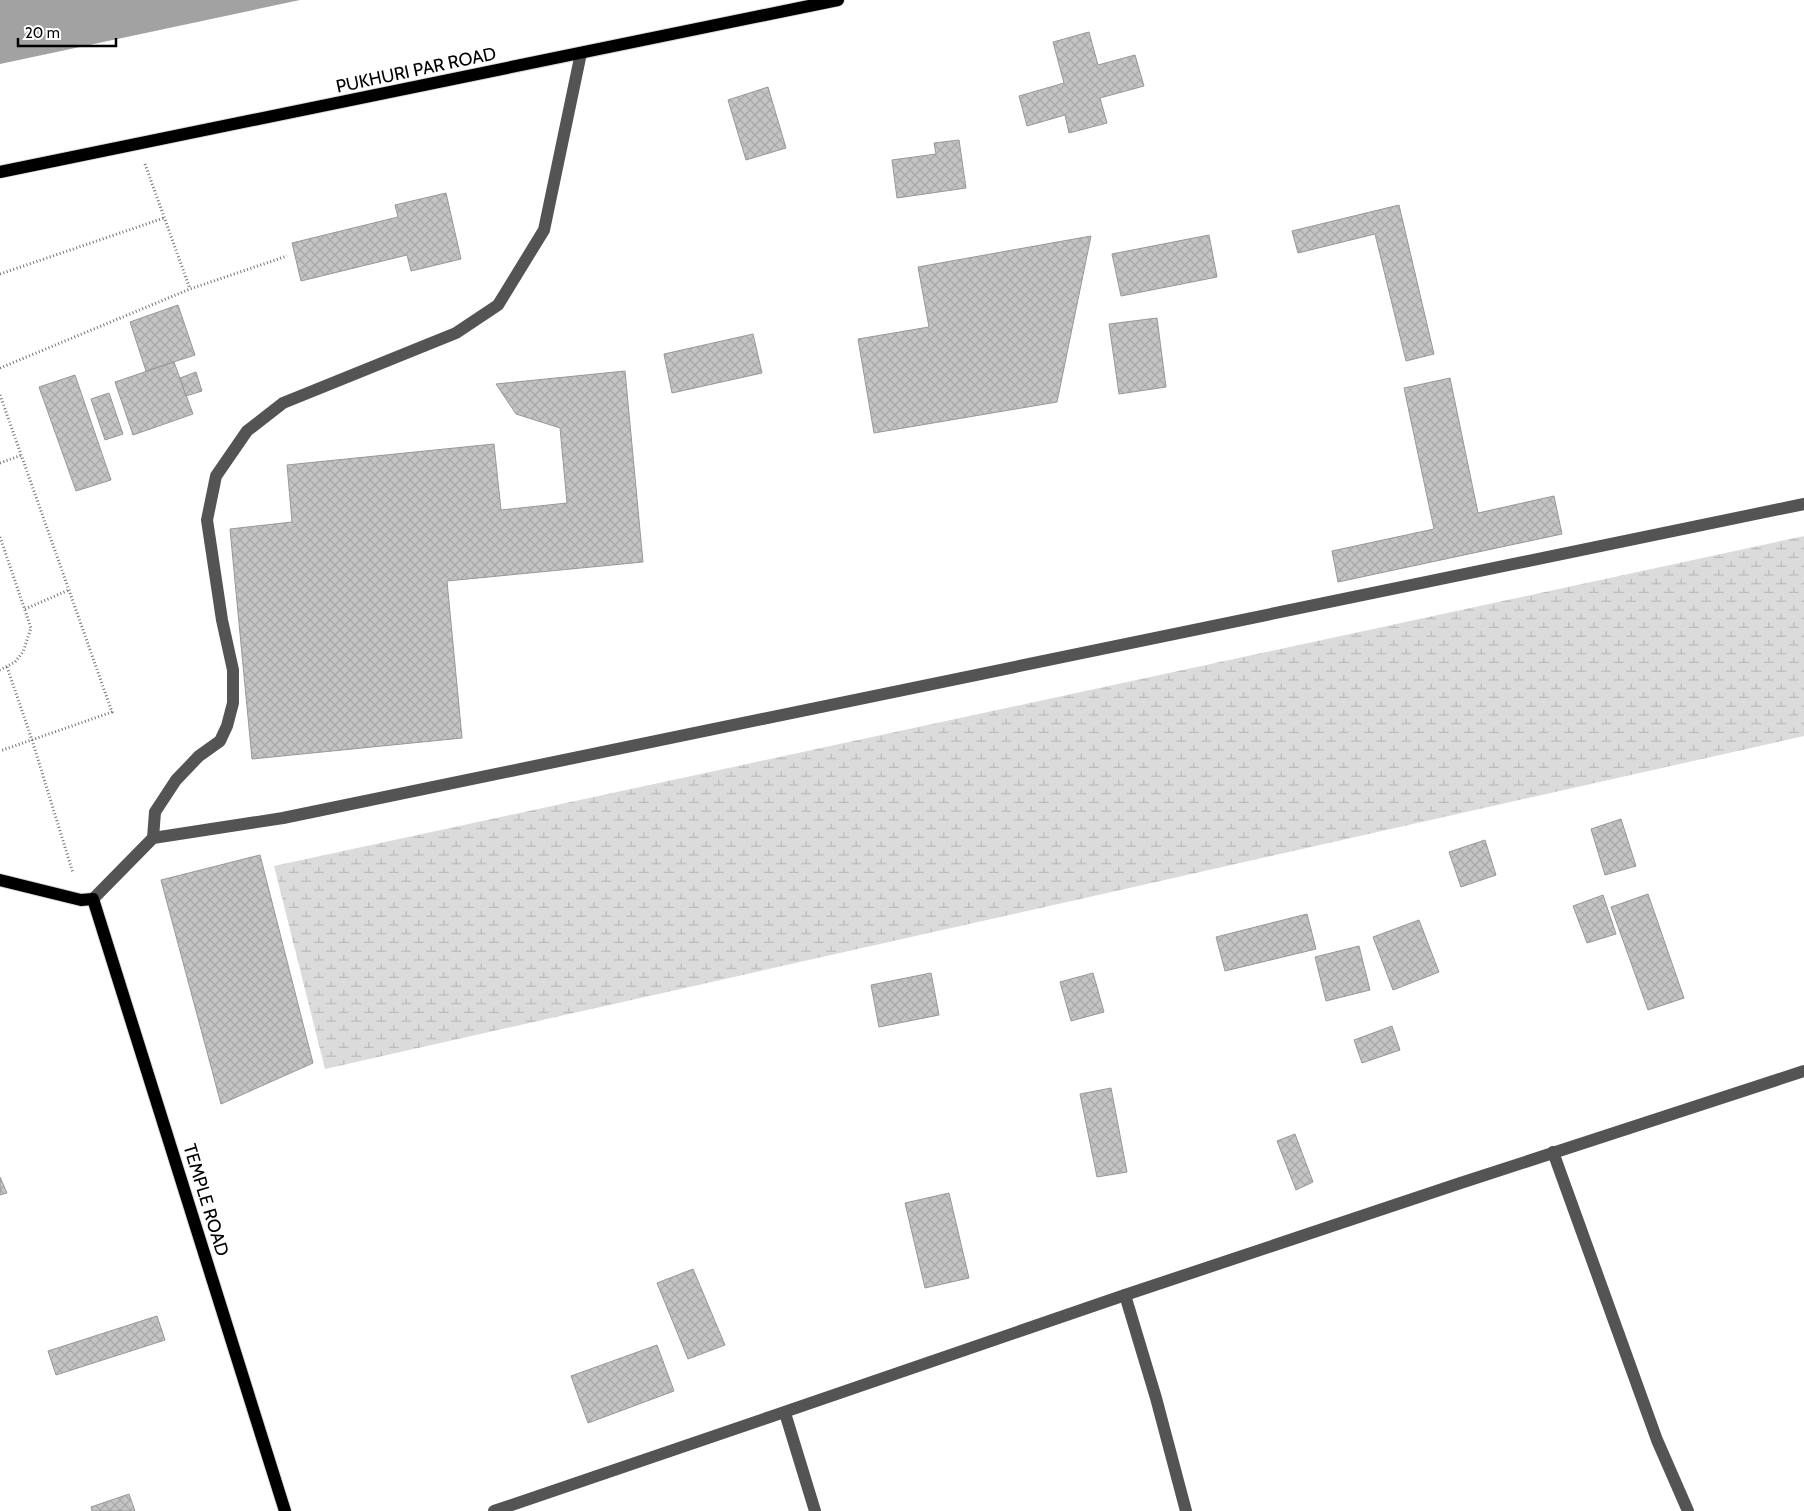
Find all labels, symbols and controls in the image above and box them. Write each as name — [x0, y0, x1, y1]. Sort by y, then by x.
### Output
scale bar — [18, 15, 115, 47]
text: 20 m — [25, 24, 60, 42]
street label: PUKHURI PAR ROAD — [334, 42, 498, 98]
street label: TEMPLE ROAD — [179, 1141, 233, 1259]

